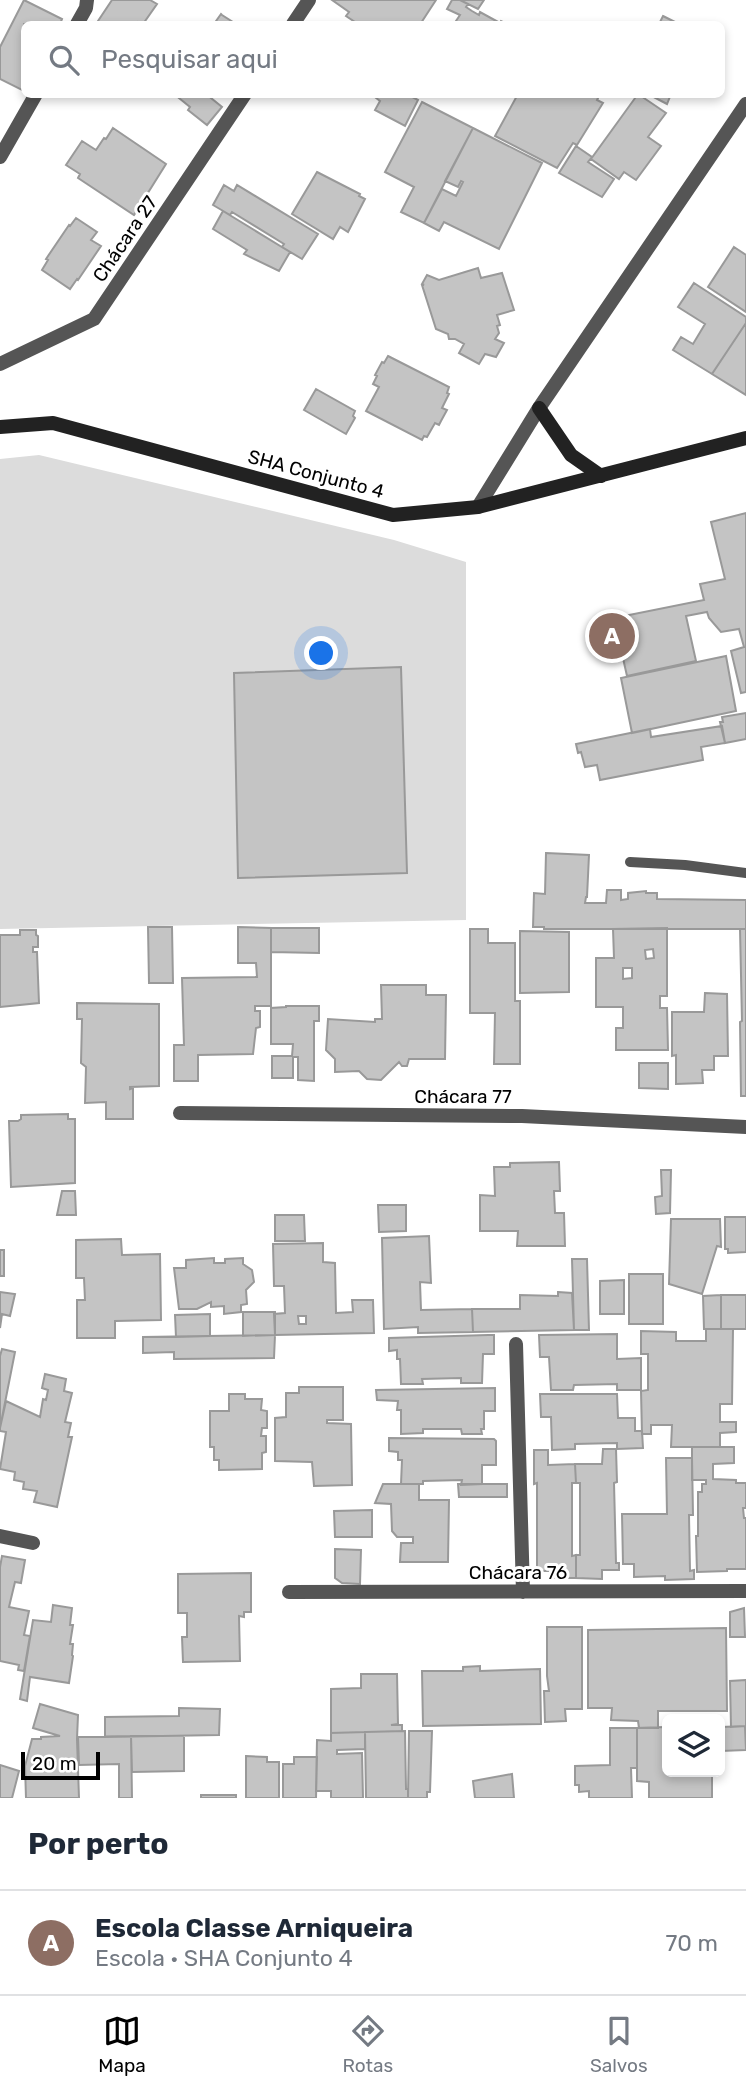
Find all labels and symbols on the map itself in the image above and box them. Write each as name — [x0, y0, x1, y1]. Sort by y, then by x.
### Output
street label: Chácara 27 — [88, 191, 162, 286]
street label: SHA Conjunto 4 — [246, 445, 387, 503]
pin: A — [589, 610, 635, 662]
your location — [304, 636, 338, 670]
street label: Chácara 77 — [414, 1085, 512, 1108]
street label: Chácara 76 — [469, 1561, 567, 1584]
scale bar — [21, 1749, 100, 1781]

